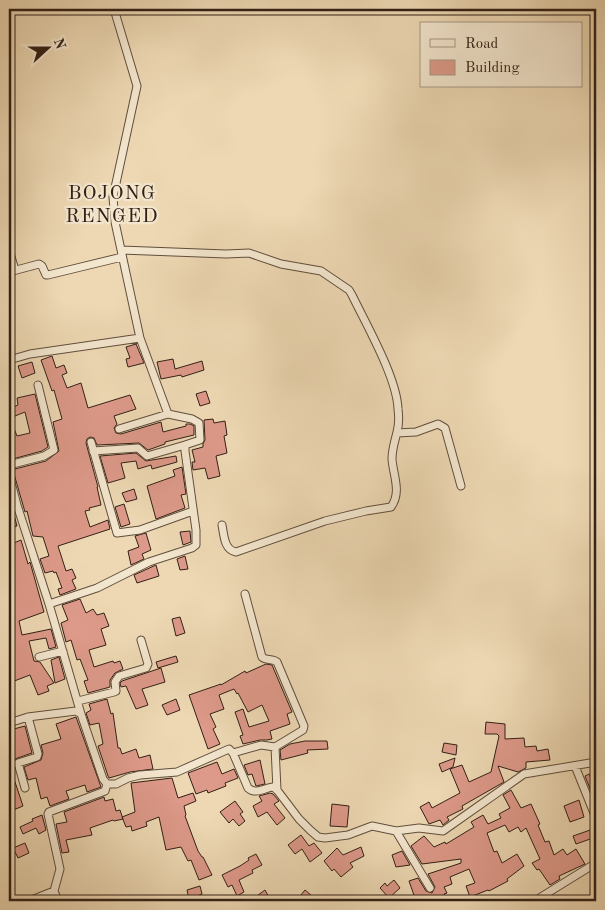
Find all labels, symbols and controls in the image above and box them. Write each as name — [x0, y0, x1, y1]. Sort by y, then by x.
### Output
north arrow — [22, 22, 72, 72]
legend — [420, 22, 582, 88]
text: N — [51, 36, 68, 51]
text: Road — [465, 37, 499, 52]
text: Building — [465, 61, 520, 76]
district label: BOJONG RENGED — [65, 184, 159, 227]

